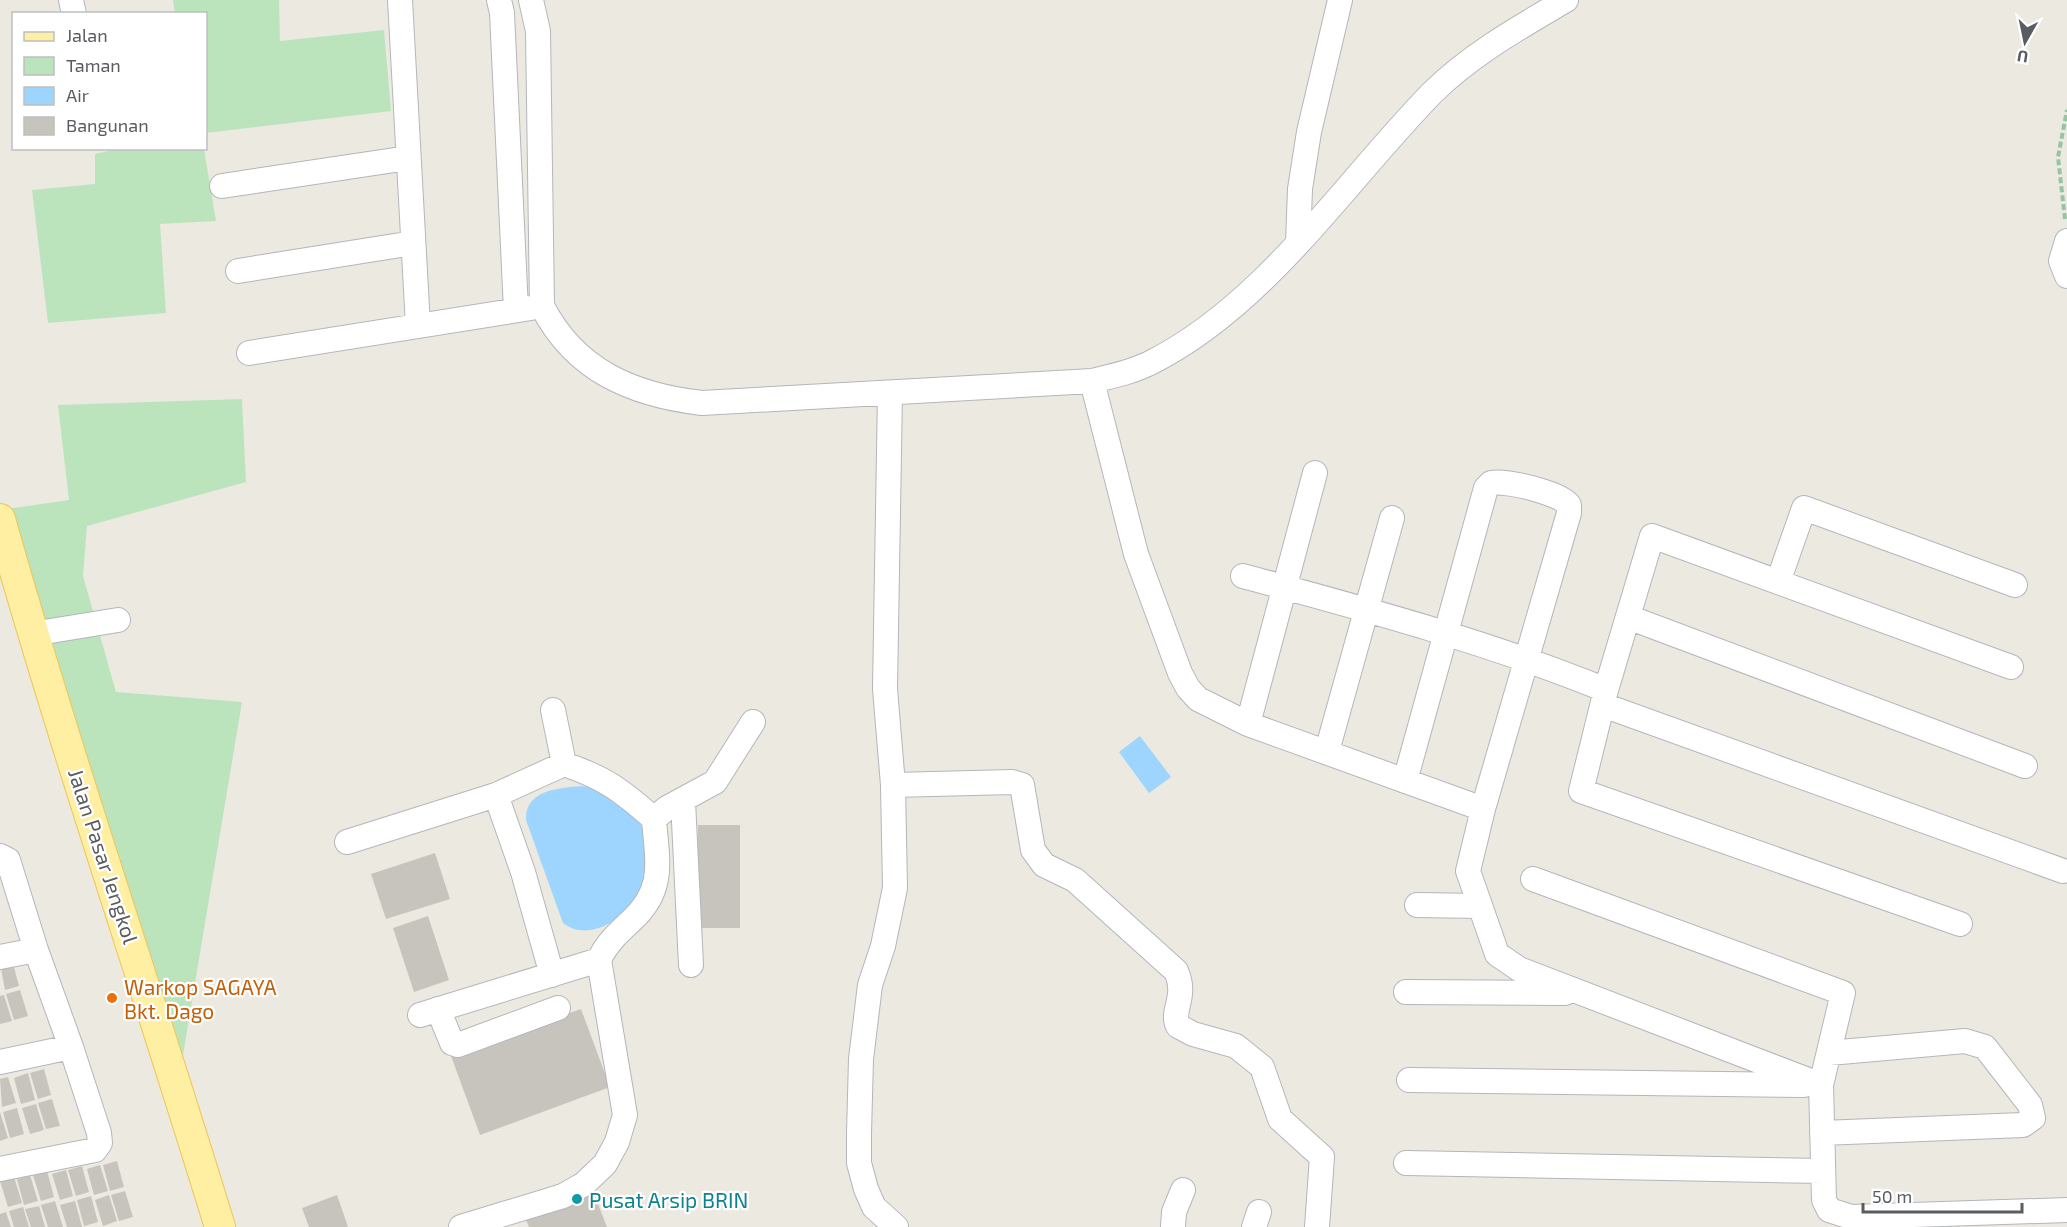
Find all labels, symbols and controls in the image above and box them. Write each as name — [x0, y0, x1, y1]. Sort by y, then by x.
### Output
legend — [12, 12, 207, 150]
north arrow — [1995, 12, 2055, 72]
text: Jalan — [66, 24, 108, 46]
text: U — [2016, 47, 2029, 68]
text: Taman — [66, 54, 121, 76]
text: Air — [66, 84, 89, 106]
text: Bangunan — [66, 114, 149, 136]
street label: Jalan Pasar Jengkol — [64, 765, 144, 947]
place label: Warkop SAGAYA Bkt. Dago — [124, 974, 277, 1023]
marker: Warkop SAGAYA Bkt. Dago — [105, 991, 119, 1005]
scale bar — [1863, 1176, 2022, 1214]
text: 50 m — [1872, 1185, 1912, 1207]
place label: Pusat Arsip BRIN — [589, 1187, 748, 1212]
marker: Pusat Arsip BRIN — [570, 1192, 584, 1206]

